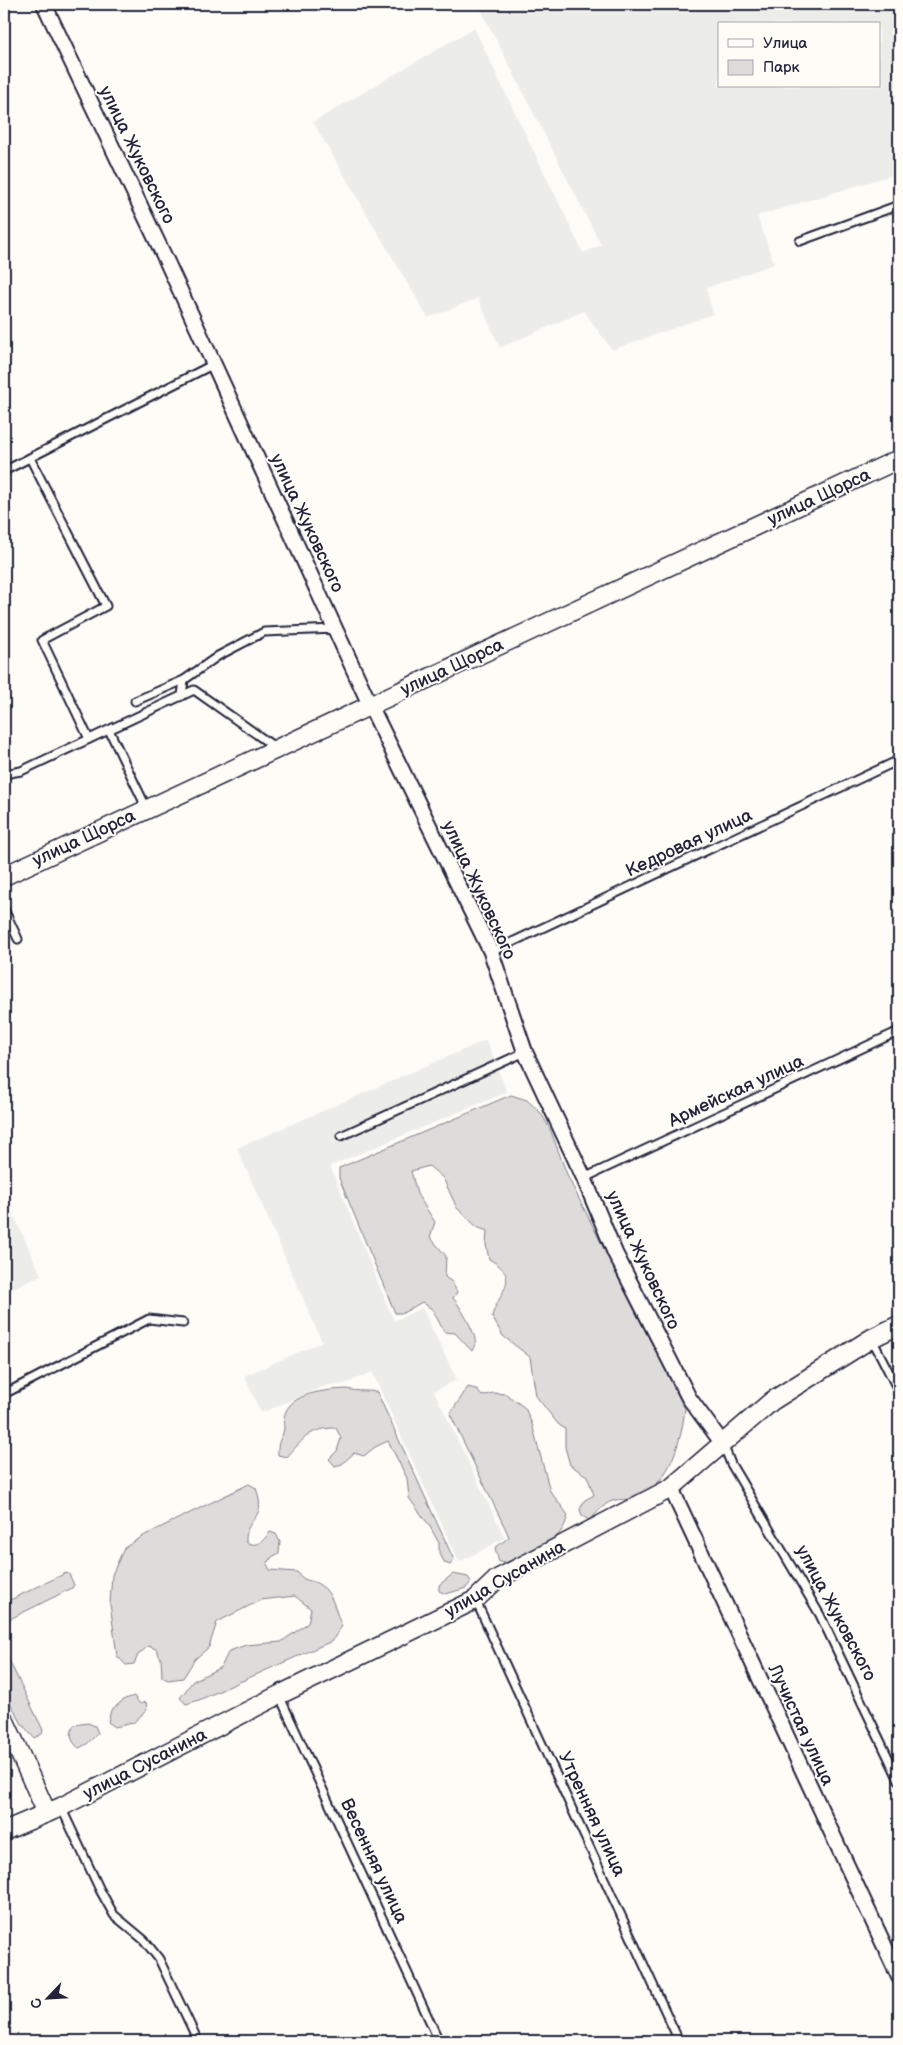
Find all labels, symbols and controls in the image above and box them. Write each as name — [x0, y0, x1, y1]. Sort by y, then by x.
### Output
legend — [718, 22, 880, 88]
text: Улица — [763, 34, 808, 53]
text: Парк — [763, 58, 800, 77]
street label: улица Жуковского — [95, 83, 179, 227]
street label: улица Жуковского — [266, 450, 348, 596]
street label: улица Щорса — [764, 464, 874, 530]
street label: улица Щорса — [397, 634, 507, 700]
street label: Кедровая улица — [623, 804, 756, 881]
street label: улица Щорса — [29, 805, 139, 871]
street label: улица Жуковского — [438, 817, 520, 963]
street label: Армейская улица — [664, 1050, 807, 1132]
street label: улица Жуковского — [602, 1187, 684, 1333]
street label: улица Сусанина — [441, 1536, 569, 1622]
street label: улица Жуковского — [791, 1542, 881, 1684]
street label: Лучистая улица — [763, 1660, 838, 1789]
street label: улица Сусанина — [80, 1724, 211, 1804]
street label: Утренняя улица — [554, 1748, 630, 1880]
street label: Весенняя улица — [336, 1795, 412, 1927]
north arrow — [22, 1972, 72, 2022]
text: С — [27, 1995, 46, 2011]

